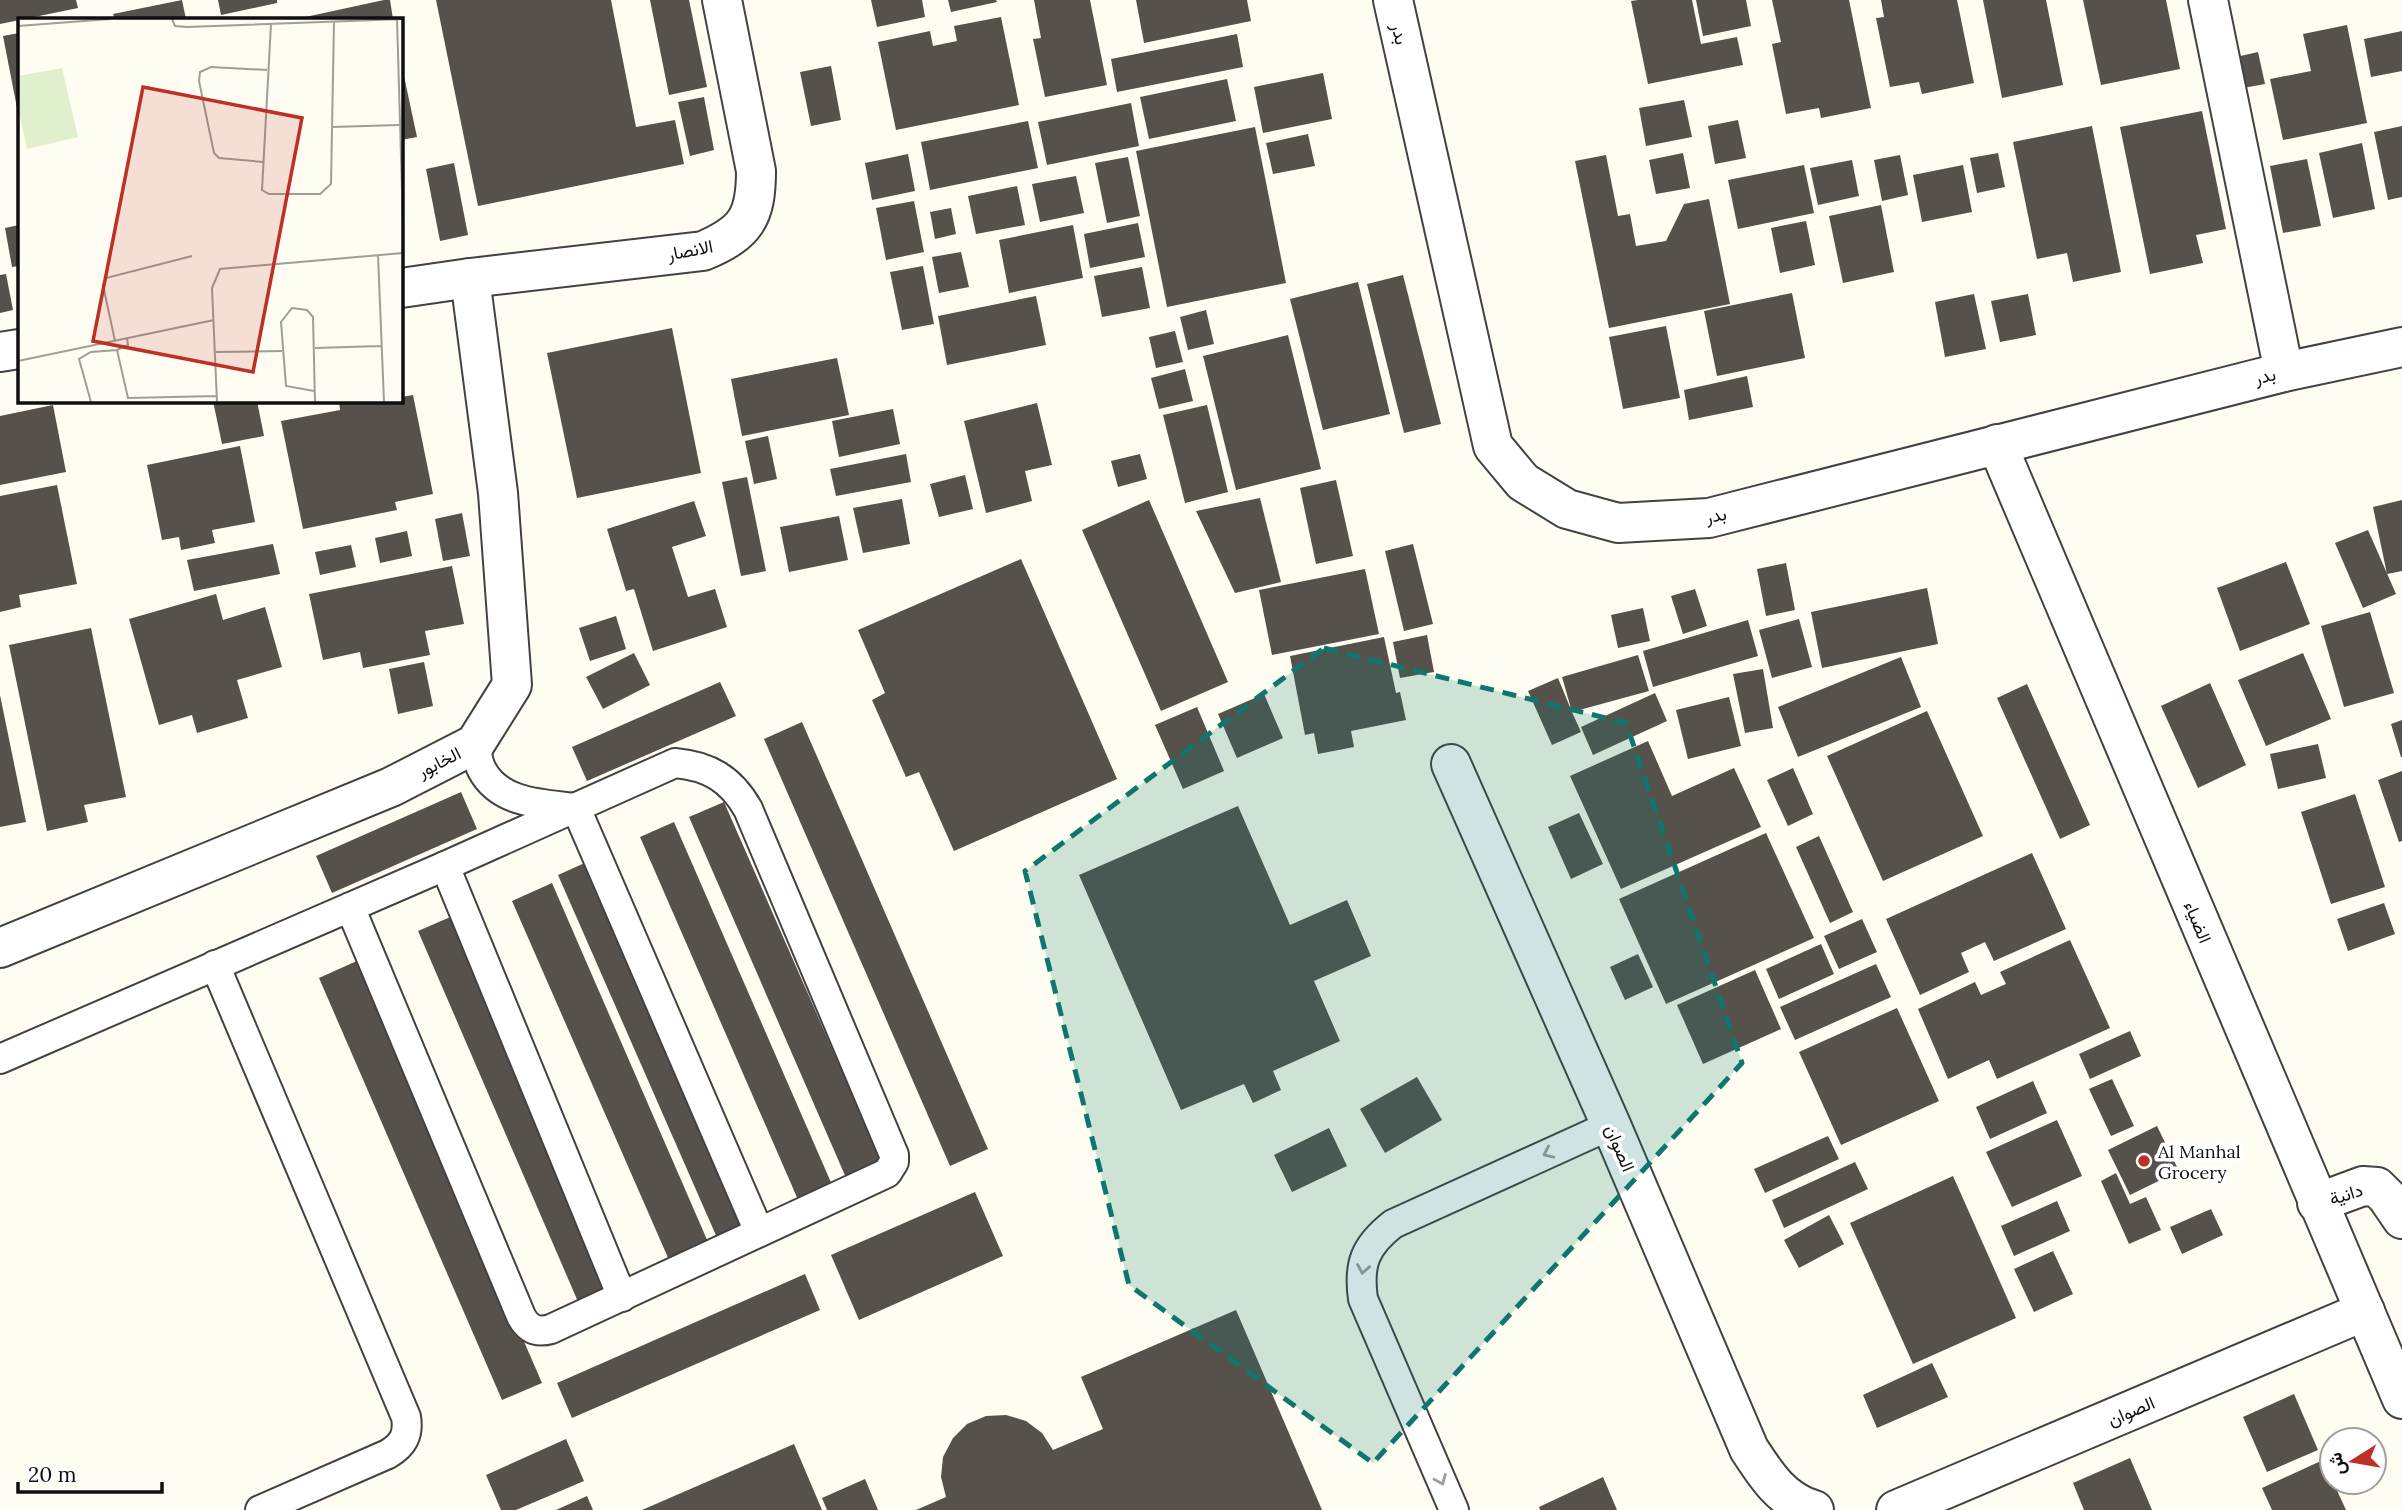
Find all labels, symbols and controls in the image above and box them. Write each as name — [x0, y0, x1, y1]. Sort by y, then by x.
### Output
inset map — [18, 18, 402, 402]
street label: بدر — [1386, 20, 1414, 47]
street label: الانصار — [664, 234, 715, 266]
street label: بدر — [2251, 362, 2278, 390]
street label: بدر — [1702, 502, 1729, 528]
street label: الخابور — [412, 741, 465, 783]
street label: الضياء — [2179, 898, 2217, 946]
street label: الصوان — [1600, 1121, 1640, 1175]
place label: Al Manhal Grocery — [2157, 1140, 2241, 1184]
one-way arrow — [1543, 1145, 1556, 1159]
marker: Al Manhal Grocery — [2136, 1153, 2152, 1169]
street label: دانية — [2326, 1178, 2366, 1210]
one-way arrow — [1356, 1263, 1371, 1275]
street label: الصوان — [2104, 1391, 2158, 1431]
north arrow — [2318, 1426, 2388, 1496]
scale bar — [18, 1450, 161, 1494]
text: ش — [2322, 1451, 2350, 1478]
text: 20 m — [28, 1461, 77, 1488]
one-way arrow — [1433, 1473, 1447, 1485]

